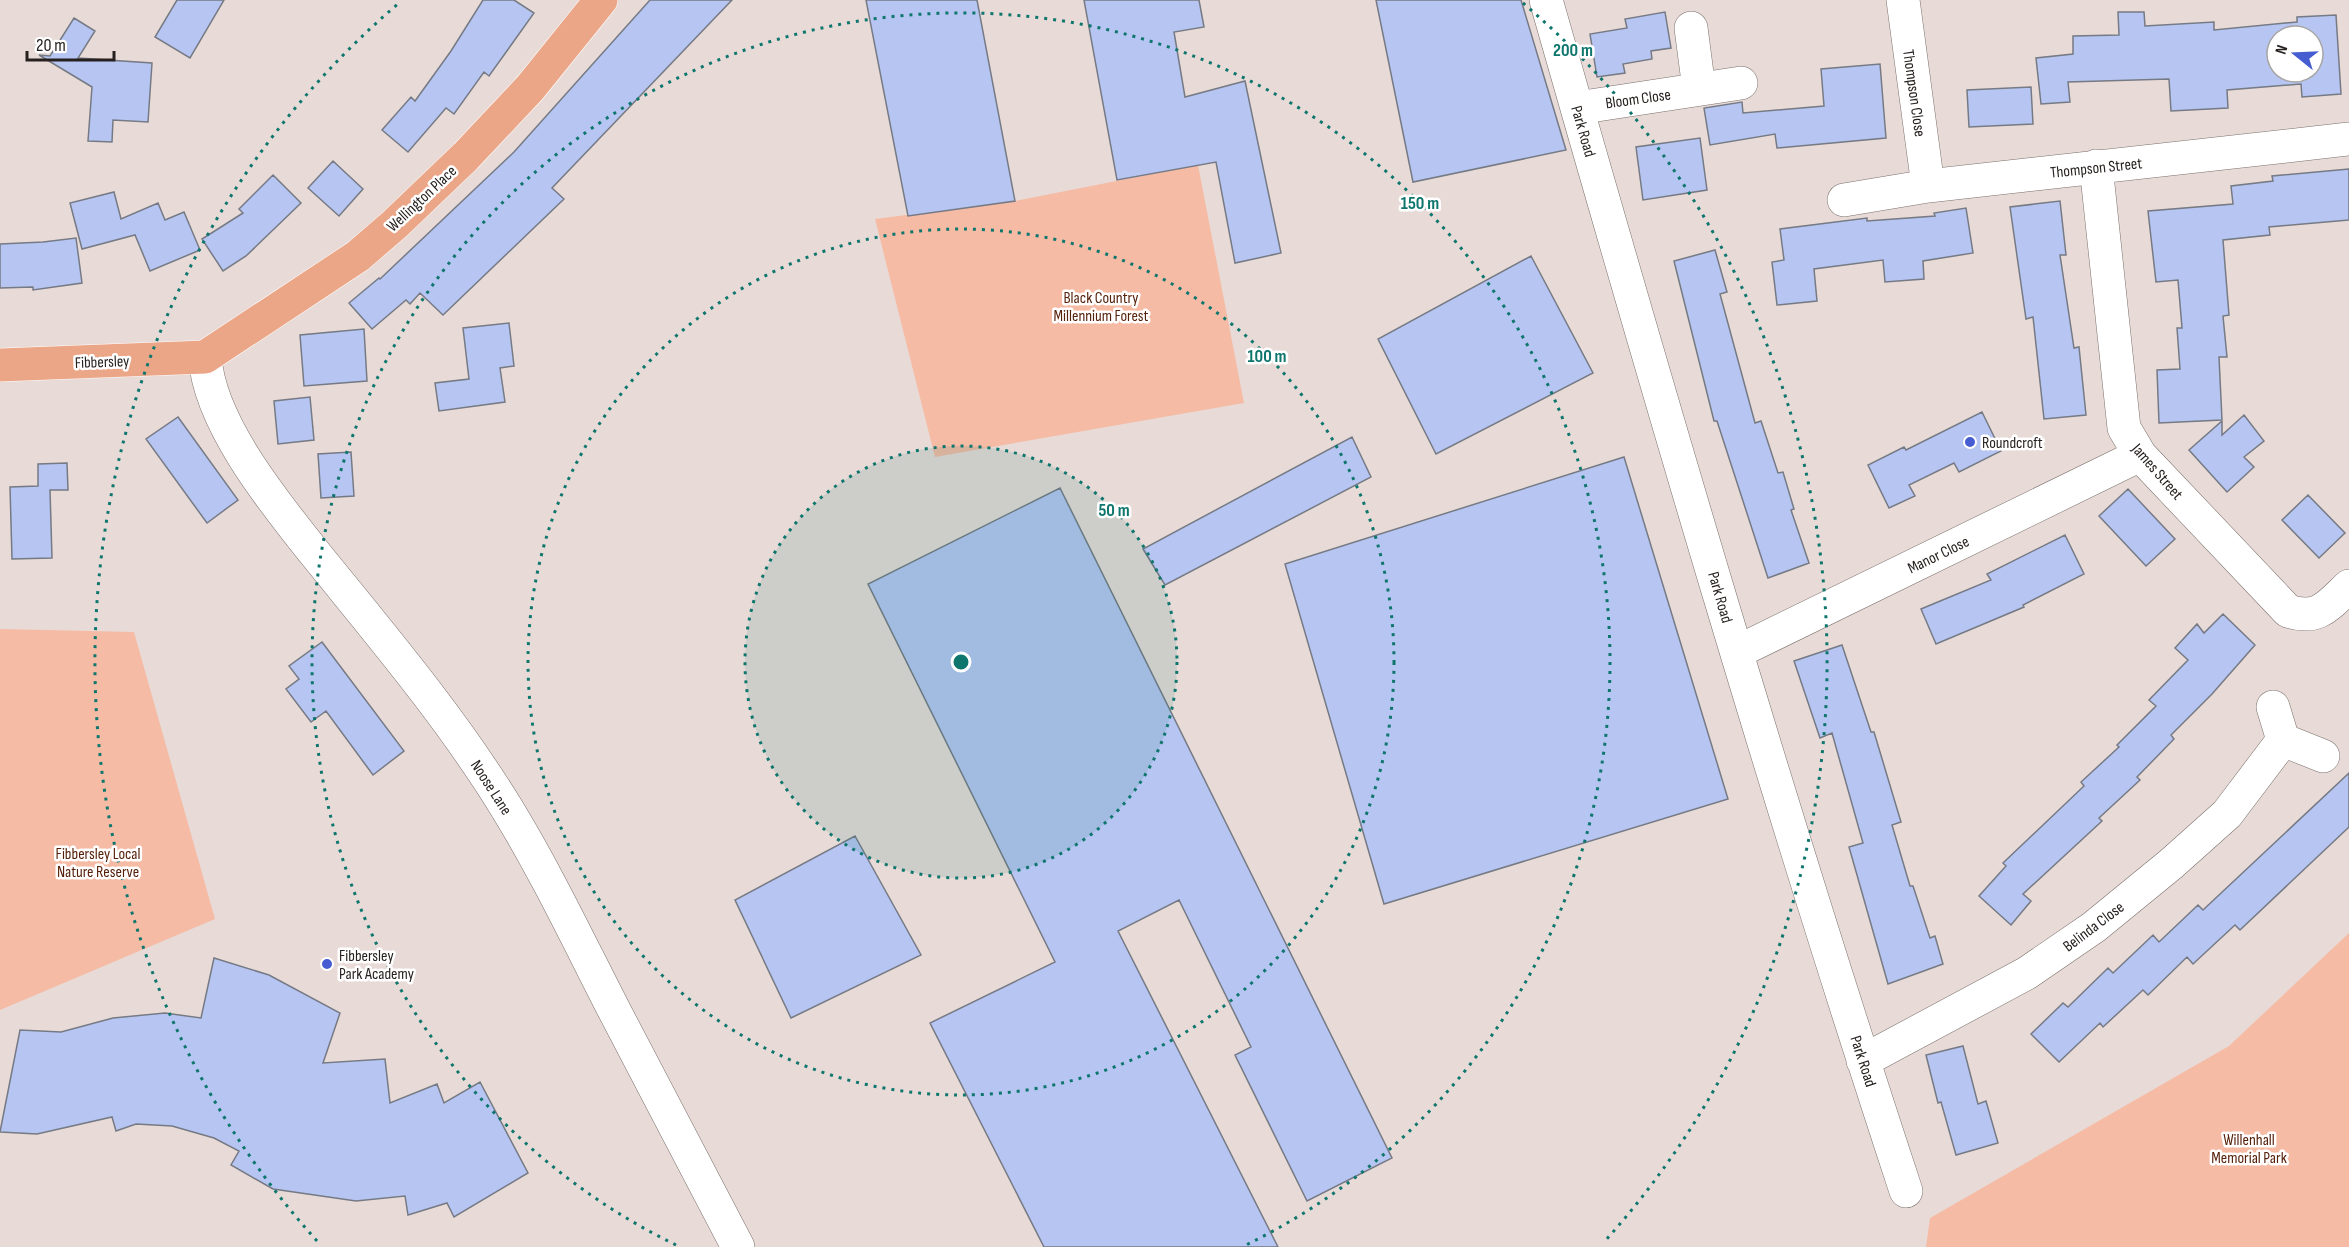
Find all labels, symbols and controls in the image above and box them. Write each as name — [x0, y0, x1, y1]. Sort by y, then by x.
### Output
scale bar — [27, 24, 114, 62]
north arrow — [2265, 24, 2325, 84]
text: 20 m — [36, 35, 66, 56]
text: 200 m — [1553, 40, 1593, 61]
text: N — [2272, 43, 2293, 57]
street label: Thompson Close — [1898, 48, 1929, 138]
street label: Bloom Close — [1604, 86, 1672, 113]
street label: Park Road — [1566, 104, 1599, 159]
street label: Thompson Street — [2049, 154, 2143, 183]
street label: Wellington Place — [383, 162, 461, 236]
text: 150 m — [1401, 193, 1439, 214]
park label: Black Country Millennium Forest — [1054, 289, 1149, 326]
text: 100 m — [1248, 346, 1287, 367]
street label: Fibbersley — [74, 352, 130, 373]
place label: Roundcroft — [1982, 434, 2043, 453]
marker: Roundcroft — [1963, 435, 1977, 449]
street label: James Street — [2127, 439, 2186, 504]
text: 50 m — [1098, 500, 1130, 521]
street label: Manor Close — [1905, 532, 1972, 578]
street label: Park Road — [1703, 570, 1736, 625]
centre of rings — [951, 652, 971, 672]
street label: Noose Lane — [466, 757, 515, 819]
park label: Fibbersley Local Nature Reserve — [56, 845, 140, 882]
street label: Belinda Close — [2060, 898, 2128, 956]
place label: Fibbersley Park Academy — [339, 947, 414, 984]
marker: Fibbersley Park Academy — [320, 957, 334, 971]
street label: Park Road — [1845, 1034, 1880, 1089]
park label: Willenhall Memorial Park — [2211, 1131, 2287, 1168]

